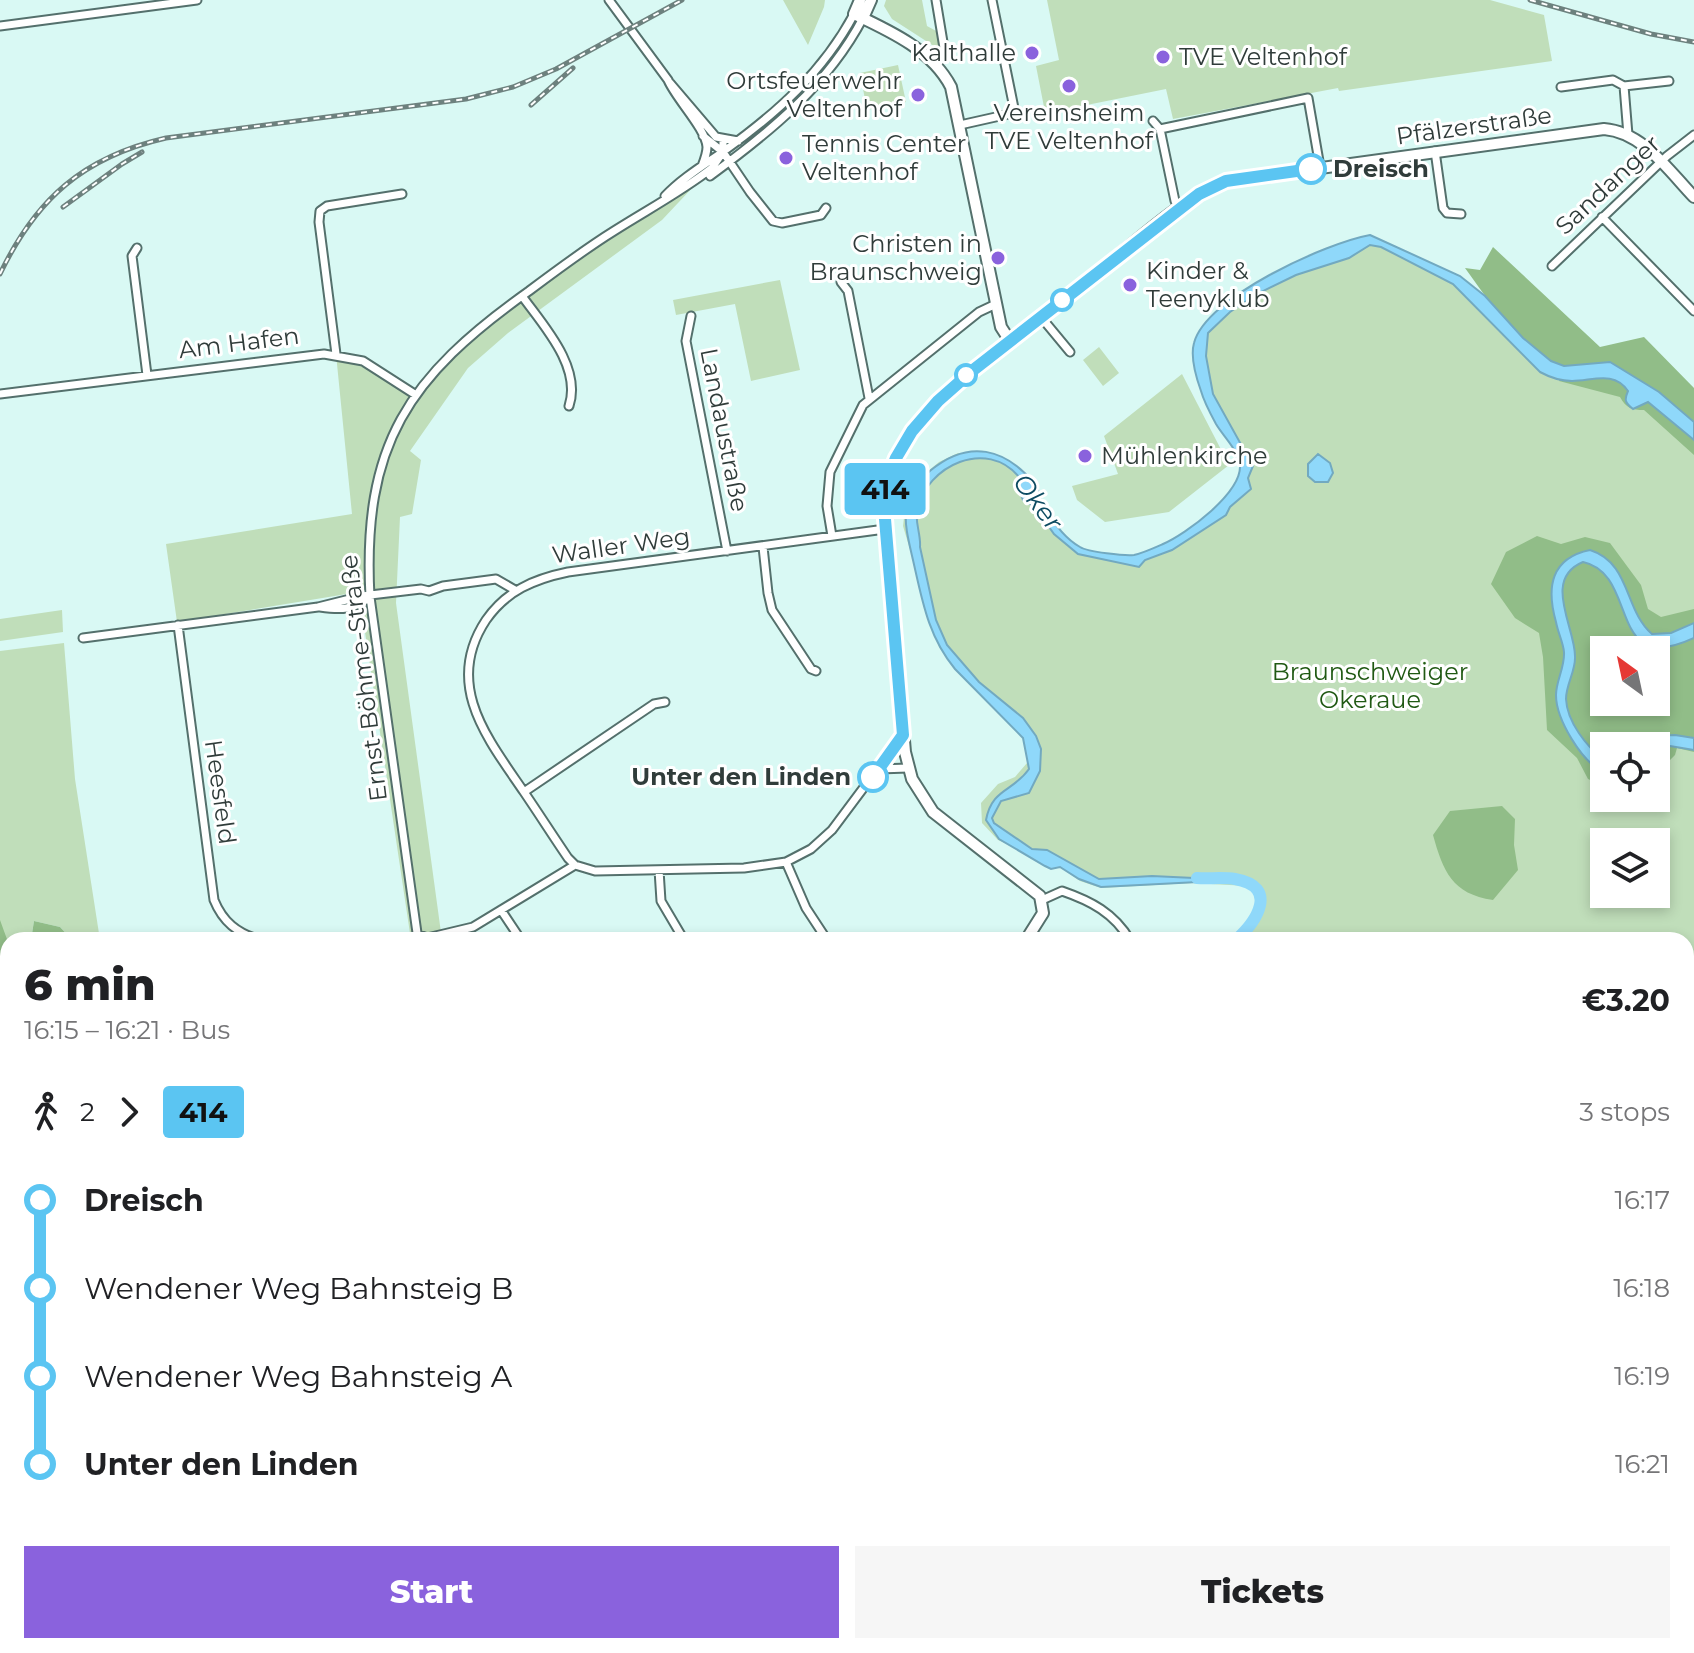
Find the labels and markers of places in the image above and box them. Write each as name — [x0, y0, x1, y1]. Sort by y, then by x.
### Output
place label: Kalthalle — [911, 38, 1016, 67]
place label: TVE Veltenhof — [1179, 42, 1348, 71]
marker: Kalthalle — [1023, 44, 1041, 62]
marker: TVE Veltenhof — [1154, 48, 1172, 66]
place label: Ortsfeuerwehr Veltenhof — [726, 66, 903, 123]
marker: Vereinsheim TVE Veltenhof — [1060, 77, 1078, 95]
marker: Ortsfeuerwehr Veltenhof — [909, 86, 927, 104]
place label: Vereinsheim TVE Veltenhof — [985, 98, 1154, 155]
place label: Tennis Center Veltenhof — [802, 129, 966, 186]
marker: Tennis Center Veltenhof — [777, 149, 795, 167]
marker: Dreisch — [1296, 154, 1326, 184]
place label: Dreisch — [1333, 154, 1429, 183]
place label: Christen in Braunschweig — [810, 229, 982, 286]
marker: Christen in Braunschweig — [989, 249, 1007, 267]
place label: Kinder & Teenyklub — [1146, 256, 1269, 313]
marker: Kinder & Teenyklub — [1121, 276, 1139, 294]
unlabelled marker — [1051, 289, 1073, 311]
unlabelled marker — [955, 364, 977, 386]
place label: Mühlenkirche — [1101, 441, 1268, 470]
marker: Mühlenkirche — [1076, 447, 1094, 465]
place label: Unter den Linden — [631, 762, 851, 791]
marker: Unter den Linden — [858, 762, 888, 792]

